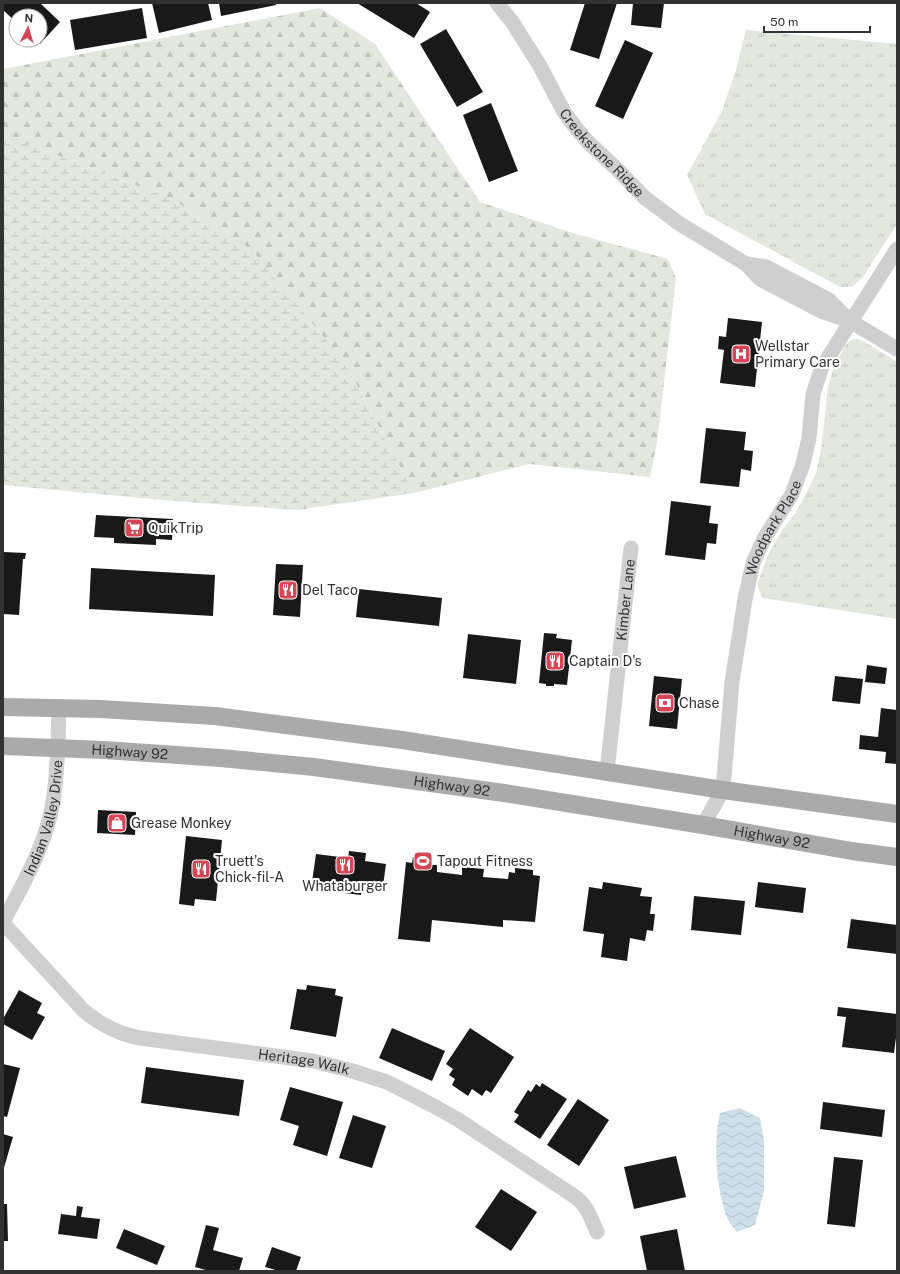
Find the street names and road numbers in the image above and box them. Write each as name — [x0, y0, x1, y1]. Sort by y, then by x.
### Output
street label: Creekstone Ridge — [556, 106, 647, 200]
street label: Woodpark Place — [742, 478, 804, 577]
street label: Kimber Lane — [613, 558, 638, 642]
street label: Highway 92 — [91, 742, 169, 762]
street label: Indian Valley Drive — [20, 759, 65, 878]
street label: Highway 92 — [413, 773, 491, 799]
street label: Highway 92 — [733, 823, 811, 852]
street label: Heritage Walk — [257, 1046, 351, 1078]

